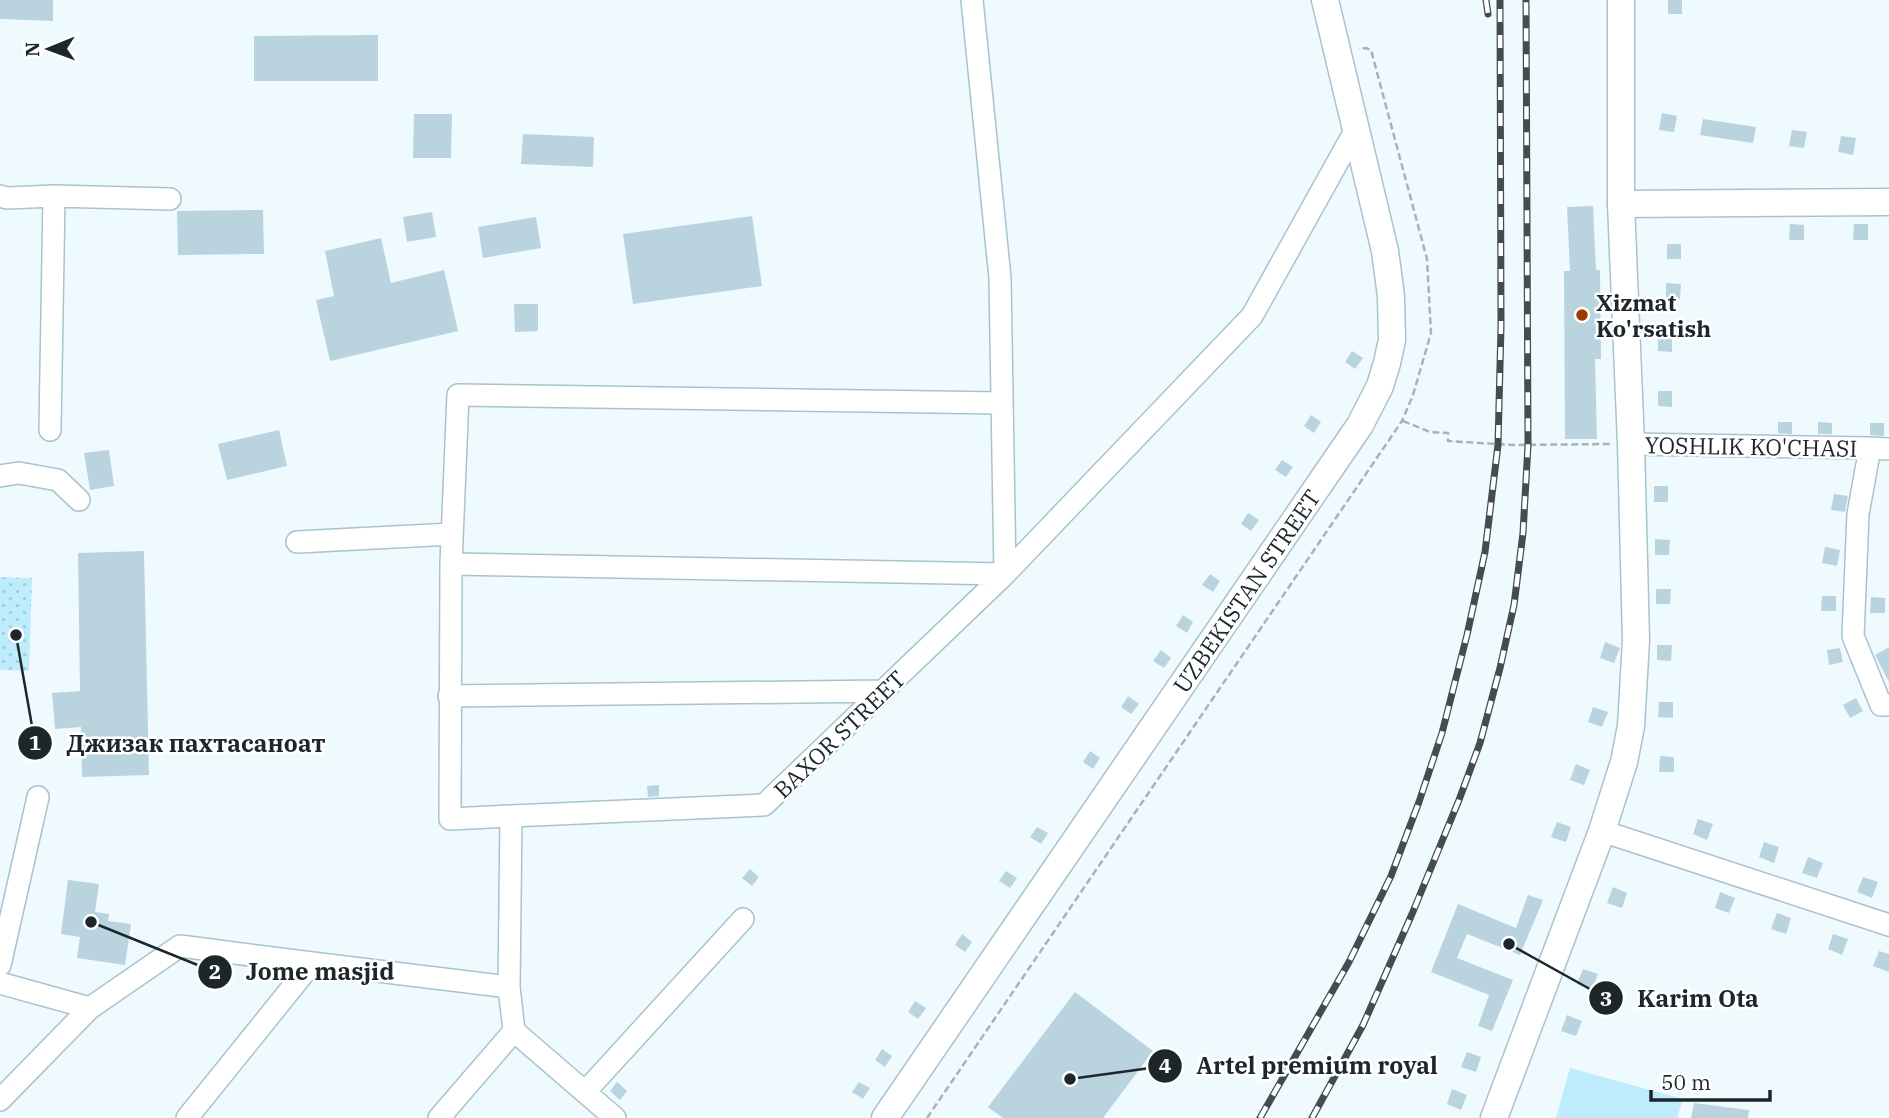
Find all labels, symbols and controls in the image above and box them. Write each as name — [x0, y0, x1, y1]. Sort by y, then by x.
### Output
north arrow — [14, 14, 84, 84]
text: N — [20, 42, 44, 57]
place label: Xizmat Ko'rsatish — [1596, 287, 1711, 343]
marker: Xizmat Ko'rsatish — [1574, 307, 1590, 323]
street label: YOSHLIK KO'CHASI — [1644, 429, 1858, 463]
street label: UZBEKISTAN STREET — [1166, 483, 1327, 698]
street label: BAXOR STREET — [767, 664, 911, 804]
callout: Джизак пахтасаноат — [17, 721, 339, 766]
text: Джизак пахтасаноат — [66, 727, 326, 759]
text: 1 — [29, 728, 41, 756]
callout: Jome masjid — [197, 949, 409, 994]
text: Jome masjid — [246, 955, 394, 987]
text: 2 — [209, 957, 221, 985]
callout: Karim Ota — [1589, 976, 1773, 1021]
text: Karim Ota — [1637, 982, 1759, 1014]
text: 3 — [1600, 984, 1612, 1012]
callout: Artel premium royal — [1148, 1043, 1452, 1088]
text: Artel premium royal — [1196, 1049, 1438, 1081]
text: 4 — [1159, 1051, 1171, 1079]
scale bar — [1651, 1058, 1770, 1102]
text: 50 m — [1661, 1068, 1711, 1096]

